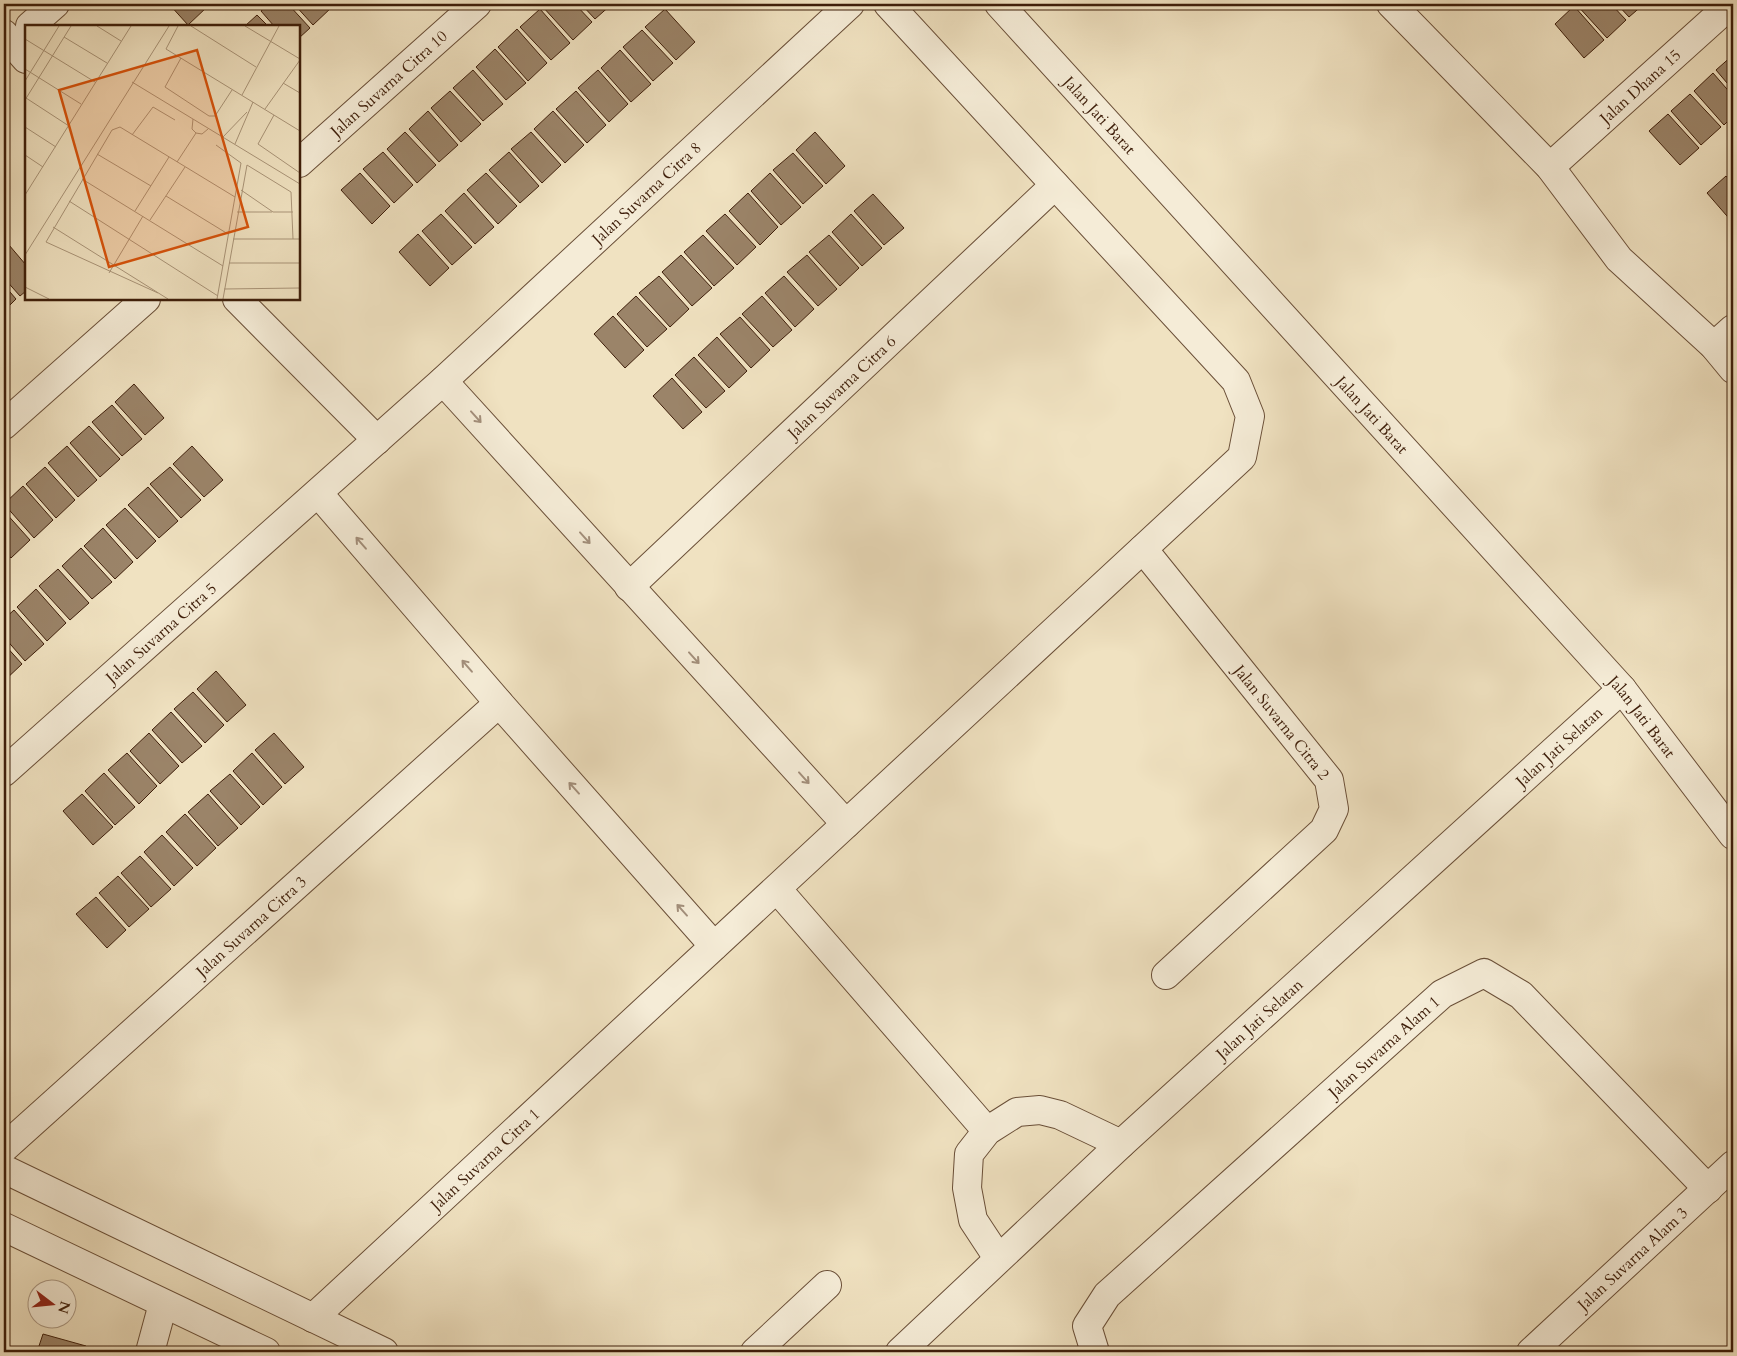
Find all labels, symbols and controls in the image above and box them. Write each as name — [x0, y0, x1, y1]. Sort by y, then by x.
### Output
inset map — [25, 25, 300, 300]
street label: Jalan Suvarna Citra 10 — [324, 26, 452, 143]
street label: Jalan Dhana 15 — [1594, 44, 1686, 130]
street label: Jalan Jati Barat — [1057, 70, 1140, 160]
street label: Jalan Suvarna Citra 8 — [586, 137, 706, 251]
street label: Jalan Suvarna Citra 6 — [782, 331, 901, 445]
street label: Jalan Jati Barat — [1329, 370, 1413, 459]
one-way arrow — [470, 411, 482, 424]
one-way arrow — [579, 531, 591, 544]
one-way arrow — [356, 536, 367, 549]
street label: Jalan Suvarna Citra 5 — [100, 578, 222, 690]
one-way arrow — [688, 651, 700, 664]
one-way arrow — [461, 659, 473, 672]
street label: Jalan Suvarna Citra 2 — [1227, 659, 1334, 785]
street label: Jalan Jati Barat — [1602, 670, 1680, 763]
street label: Jalan Jati Selatan — [1510, 702, 1608, 794]
one-way arrow — [798, 771, 809, 784]
one-way arrow — [569, 782, 580, 795]
street label: Jalan Suvarna Citra 3 — [190, 871, 312, 984]
one-way arrow — [676, 903, 688, 916]
street label: Jalan Jati Selatan — [1210, 974, 1308, 1066]
street label: Jalan Suvarna Alam 1 — [1322, 991, 1445, 1105]
street label: Jalan Suvarna Citra 1 — [424, 1103, 545, 1217]
street label: Jalan Suvarna Alam 3 — [1571, 1202, 1693, 1317]
north arrow — [28, 1278, 78, 1328]
text: N — [53, 1299, 75, 1316]

